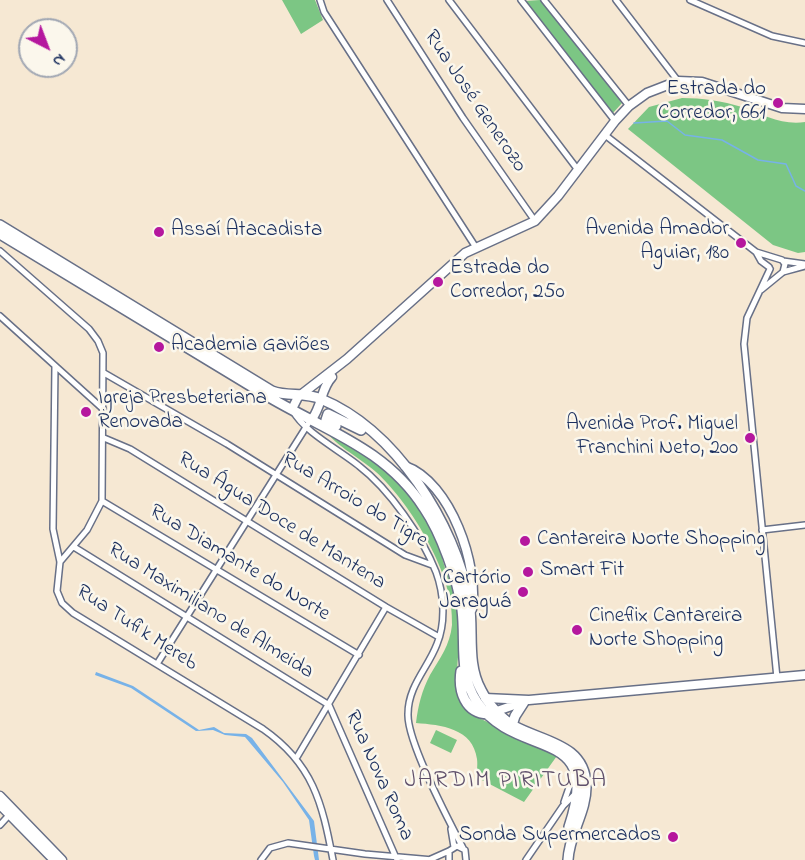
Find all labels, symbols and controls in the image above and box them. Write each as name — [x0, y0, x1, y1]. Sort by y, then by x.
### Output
north arrow — [18, 18, 78, 78]
street label: Rua José Generozo — [417, 26, 531, 178]
text: N — [47, 47, 71, 72]
place label: Estrada do Corredor, 661 — [658, 78, 766, 128]
marker: Estrada do Corredor, 661 — [771, 96, 785, 110]
place label: Avenida Amador Aguiar, 180 — [586, 218, 729, 268]
place label: Assaí Atacadista — [171, 219, 322, 245]
marker: Assaí Atacadista — [152, 225, 166, 239]
marker: Avenida Amador Aguiar, 180 — [734, 236, 748, 250]
place label: Estrada do Corredor, 250 — [450, 257, 564, 307]
marker: Estrada do Corredor, 250 — [431, 275, 445, 289]
place label: Academia Gaviões — [171, 334, 330, 360]
marker: Academia Gaviões — [152, 340, 166, 354]
place label: Igreja Presbeteriana Renovada — [98, 387, 267, 437]
marker: Igreja Presbeteriana Renovada — [79, 405, 93, 419]
place label: Avenida Prof. Miguel Franchini Neto, 200 — [566, 413, 738, 463]
marker: Avenida Prof. Miguel Franchini Neto, 200 — [743, 431, 757, 445]
street label: Rua Arroio do Tigre — [276, 447, 432, 555]
street label: Rua Água Doce de Mantena — [172, 448, 390, 596]
street label: Rua Diamante do Norte — [144, 500, 334, 628]
place label: Cantareira Norte Shopping — [537, 528, 766, 554]
marker: Cantareira Norte Shopping — [518, 534, 532, 548]
street label: Rua Maximiliano de Almeida — [102, 538, 318, 686]
place label: Smart Fit — [540, 559, 624, 585]
marker: Smart Fit — [521, 565, 535, 579]
place label: Cartório Jaraguá — [440, 567, 511, 617]
street label: Rua Tufik Mereb — [70, 580, 202, 678]
marker: Cartório Jaraguá — [516, 585, 530, 599]
place label: Cineflix Cantareira Norte Shopping — [589, 605, 742, 655]
marker: Cineflix Cantareira Norte Shopping — [570, 623, 584, 637]
street label: Rua Nova Roma — [338, 707, 418, 845]
district label: JARDIM PIRITUBA — [405, 768, 607, 796]
place label: Sonda Supermercados — [459, 824, 661, 850]
marker: Sonda Supermercados — [666, 830, 680, 844]

